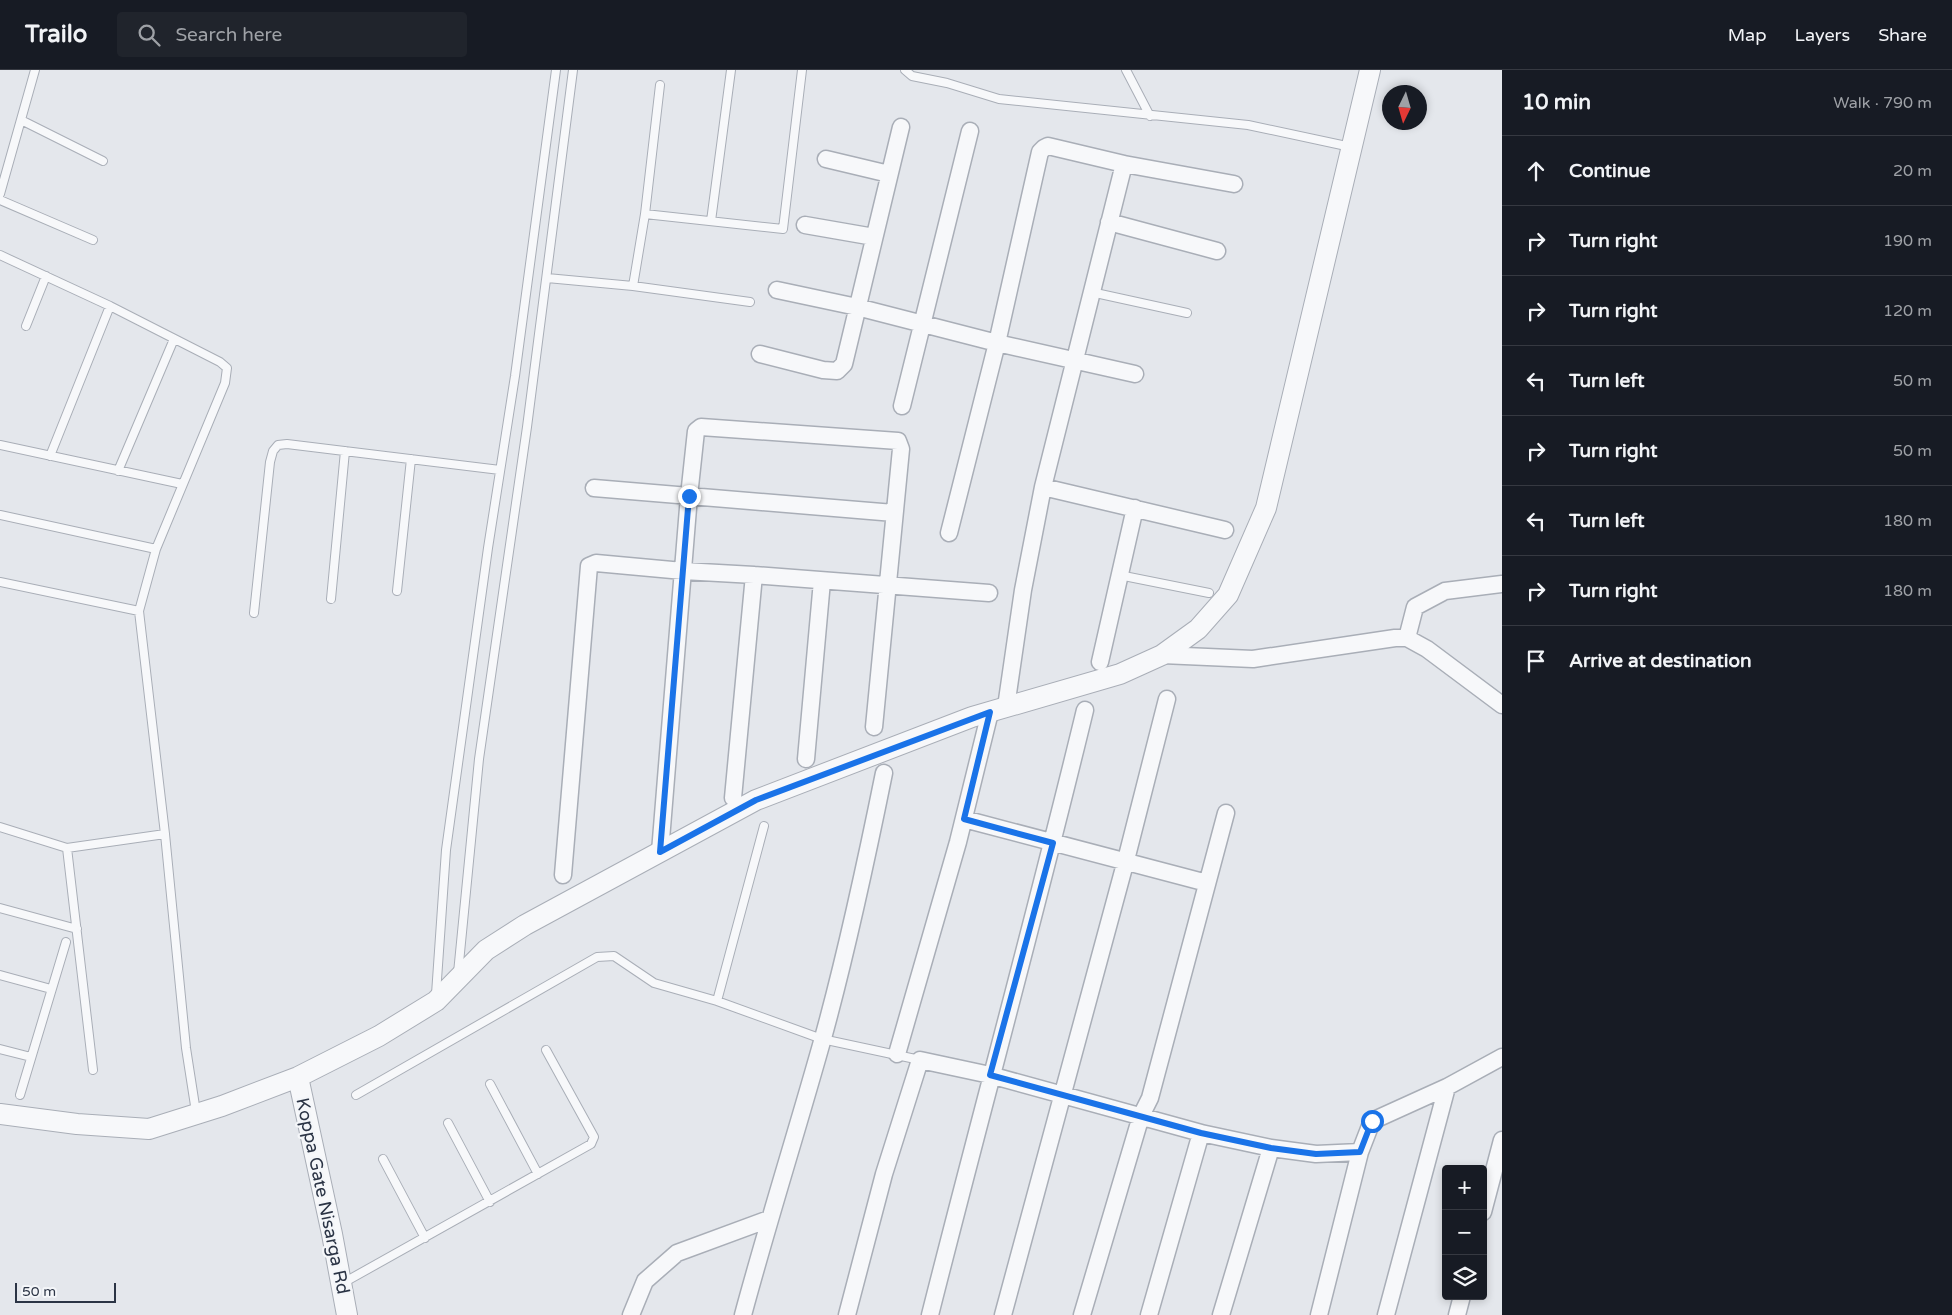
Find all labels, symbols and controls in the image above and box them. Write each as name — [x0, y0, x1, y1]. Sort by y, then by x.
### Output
search box — [117, 12, 467, 57]
text: Trailo — [25, 20, 87, 49]
icon: search — [135, 21, 163, 49]
text: Search here — [175, 24, 282, 46]
text: Map — [1728, 24, 1767, 46]
text: Layers — [1795, 24, 1850, 46]
text: Share — [1878, 24, 1927, 46]
north arrow — [1382, 85, 1427, 130]
text: 10 min — [1522, 90, 1591, 115]
text: Walk · 790 m — [1833, 93, 1932, 113]
icon: ahead — [1522, 157, 1550, 185]
text: Continue — [1569, 160, 1651, 182]
text: 20 m — [1893, 161, 1932, 181]
icon: right — [1522, 227, 1550, 255]
text: Turn right — [1569, 230, 1657, 252]
text: 190 m — [1883, 231, 1932, 251]
icon: right — [1522, 297, 1550, 325]
text: Turn right — [1569, 300, 1657, 322]
text: 120 m — [1883, 301, 1932, 321]
icon: left — [1522, 367, 1550, 395]
text: Turn left — [1569, 370, 1645, 392]
text: 50 m — [1893, 371, 1932, 391]
icon: right — [1522, 437, 1550, 465]
text: Turn right — [1569, 440, 1657, 462]
text: 50 m — [1893, 441, 1932, 461]
route end — [678, 485, 701, 508]
icon: left — [1522, 507, 1550, 535]
text: Turn left — [1569, 510, 1645, 532]
text: 180 m — [1883, 511, 1932, 531]
icon: right — [1522, 577, 1550, 605]
text: Turn right — [1569, 580, 1657, 602]
text: 180 m — [1883, 581, 1932, 601]
icon: arrive — [1522, 647, 1550, 675]
text: Arrive at destination — [1569, 650, 1752, 672]
street label: Koppa Gate Nisarga Rd — [291, 1096, 355, 1296]
route start — [1361, 1110, 1384, 1133]
map controls — [1442, 1165, 1487, 1300]
button: + — [1442, 1165, 1487, 1210]
button: − — [1442, 1210, 1487, 1255]
button: layers — [1442, 1255, 1487, 1300]
scale bar — [15, 1280, 116, 1303]
text: 50 m — [22, 1283, 56, 1300]

